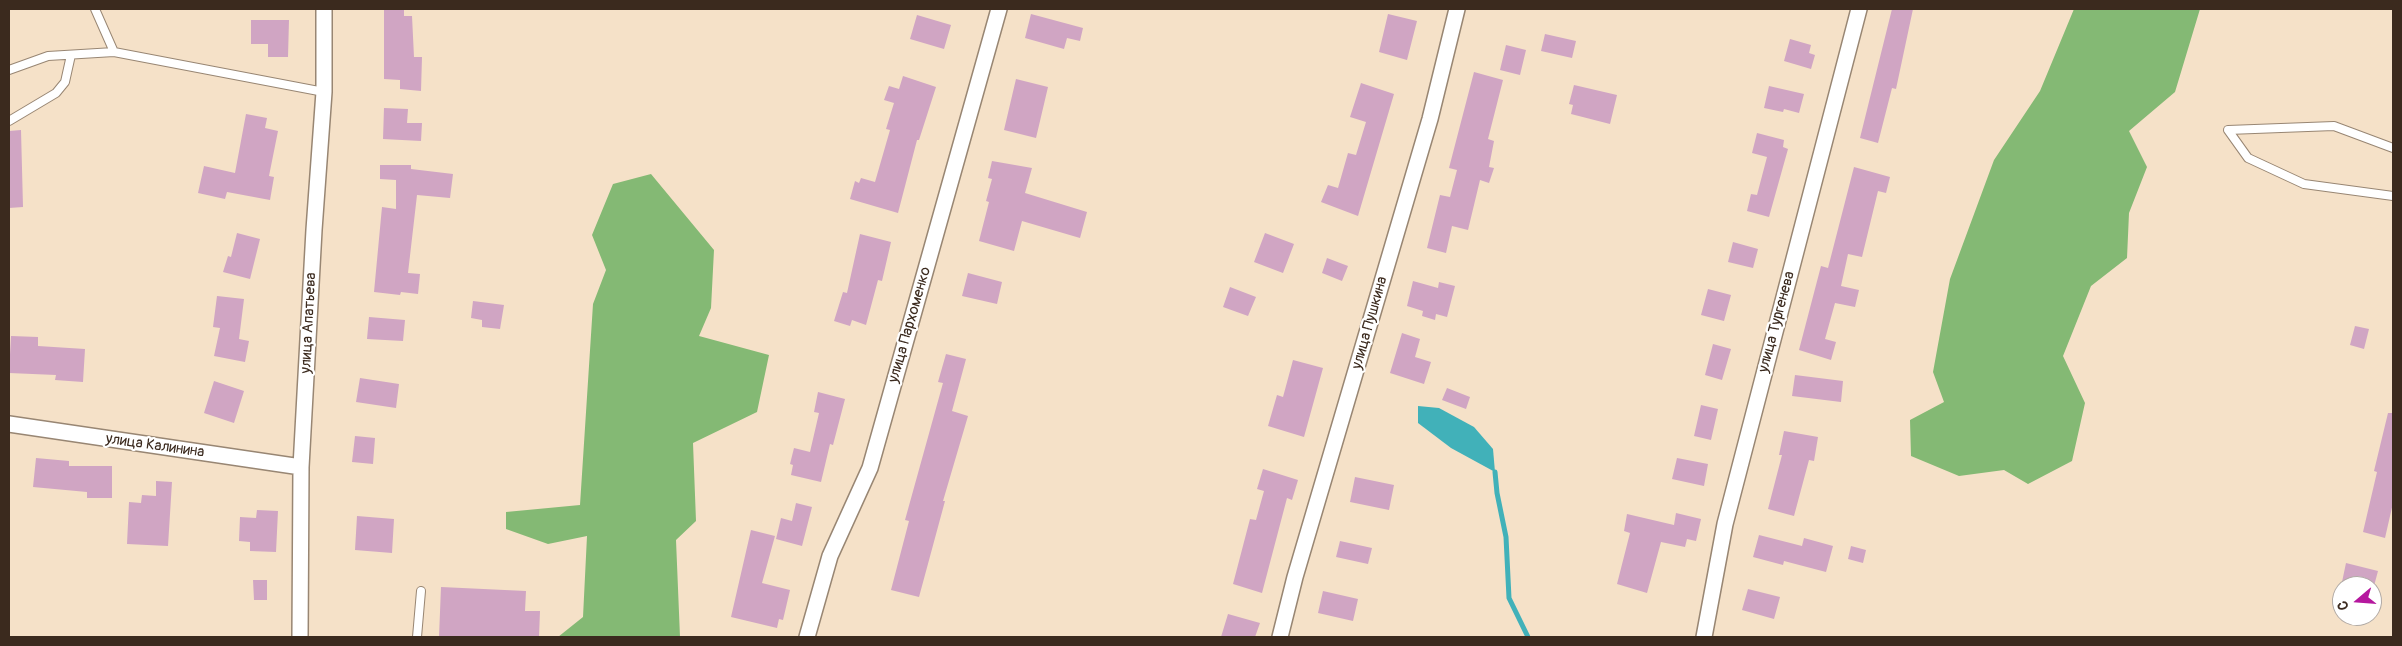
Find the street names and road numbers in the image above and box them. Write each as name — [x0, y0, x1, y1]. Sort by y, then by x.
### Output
street label: улица Пархоменко — [885, 265, 935, 385]
street label: улица Тургенева — [1755, 269, 1799, 375]
street label: улица Апатьева — [297, 272, 321, 374]
street label: улица Пушкина — [1348, 275, 1392, 371]
street label: улица Калинина — [105, 430, 205, 462]

